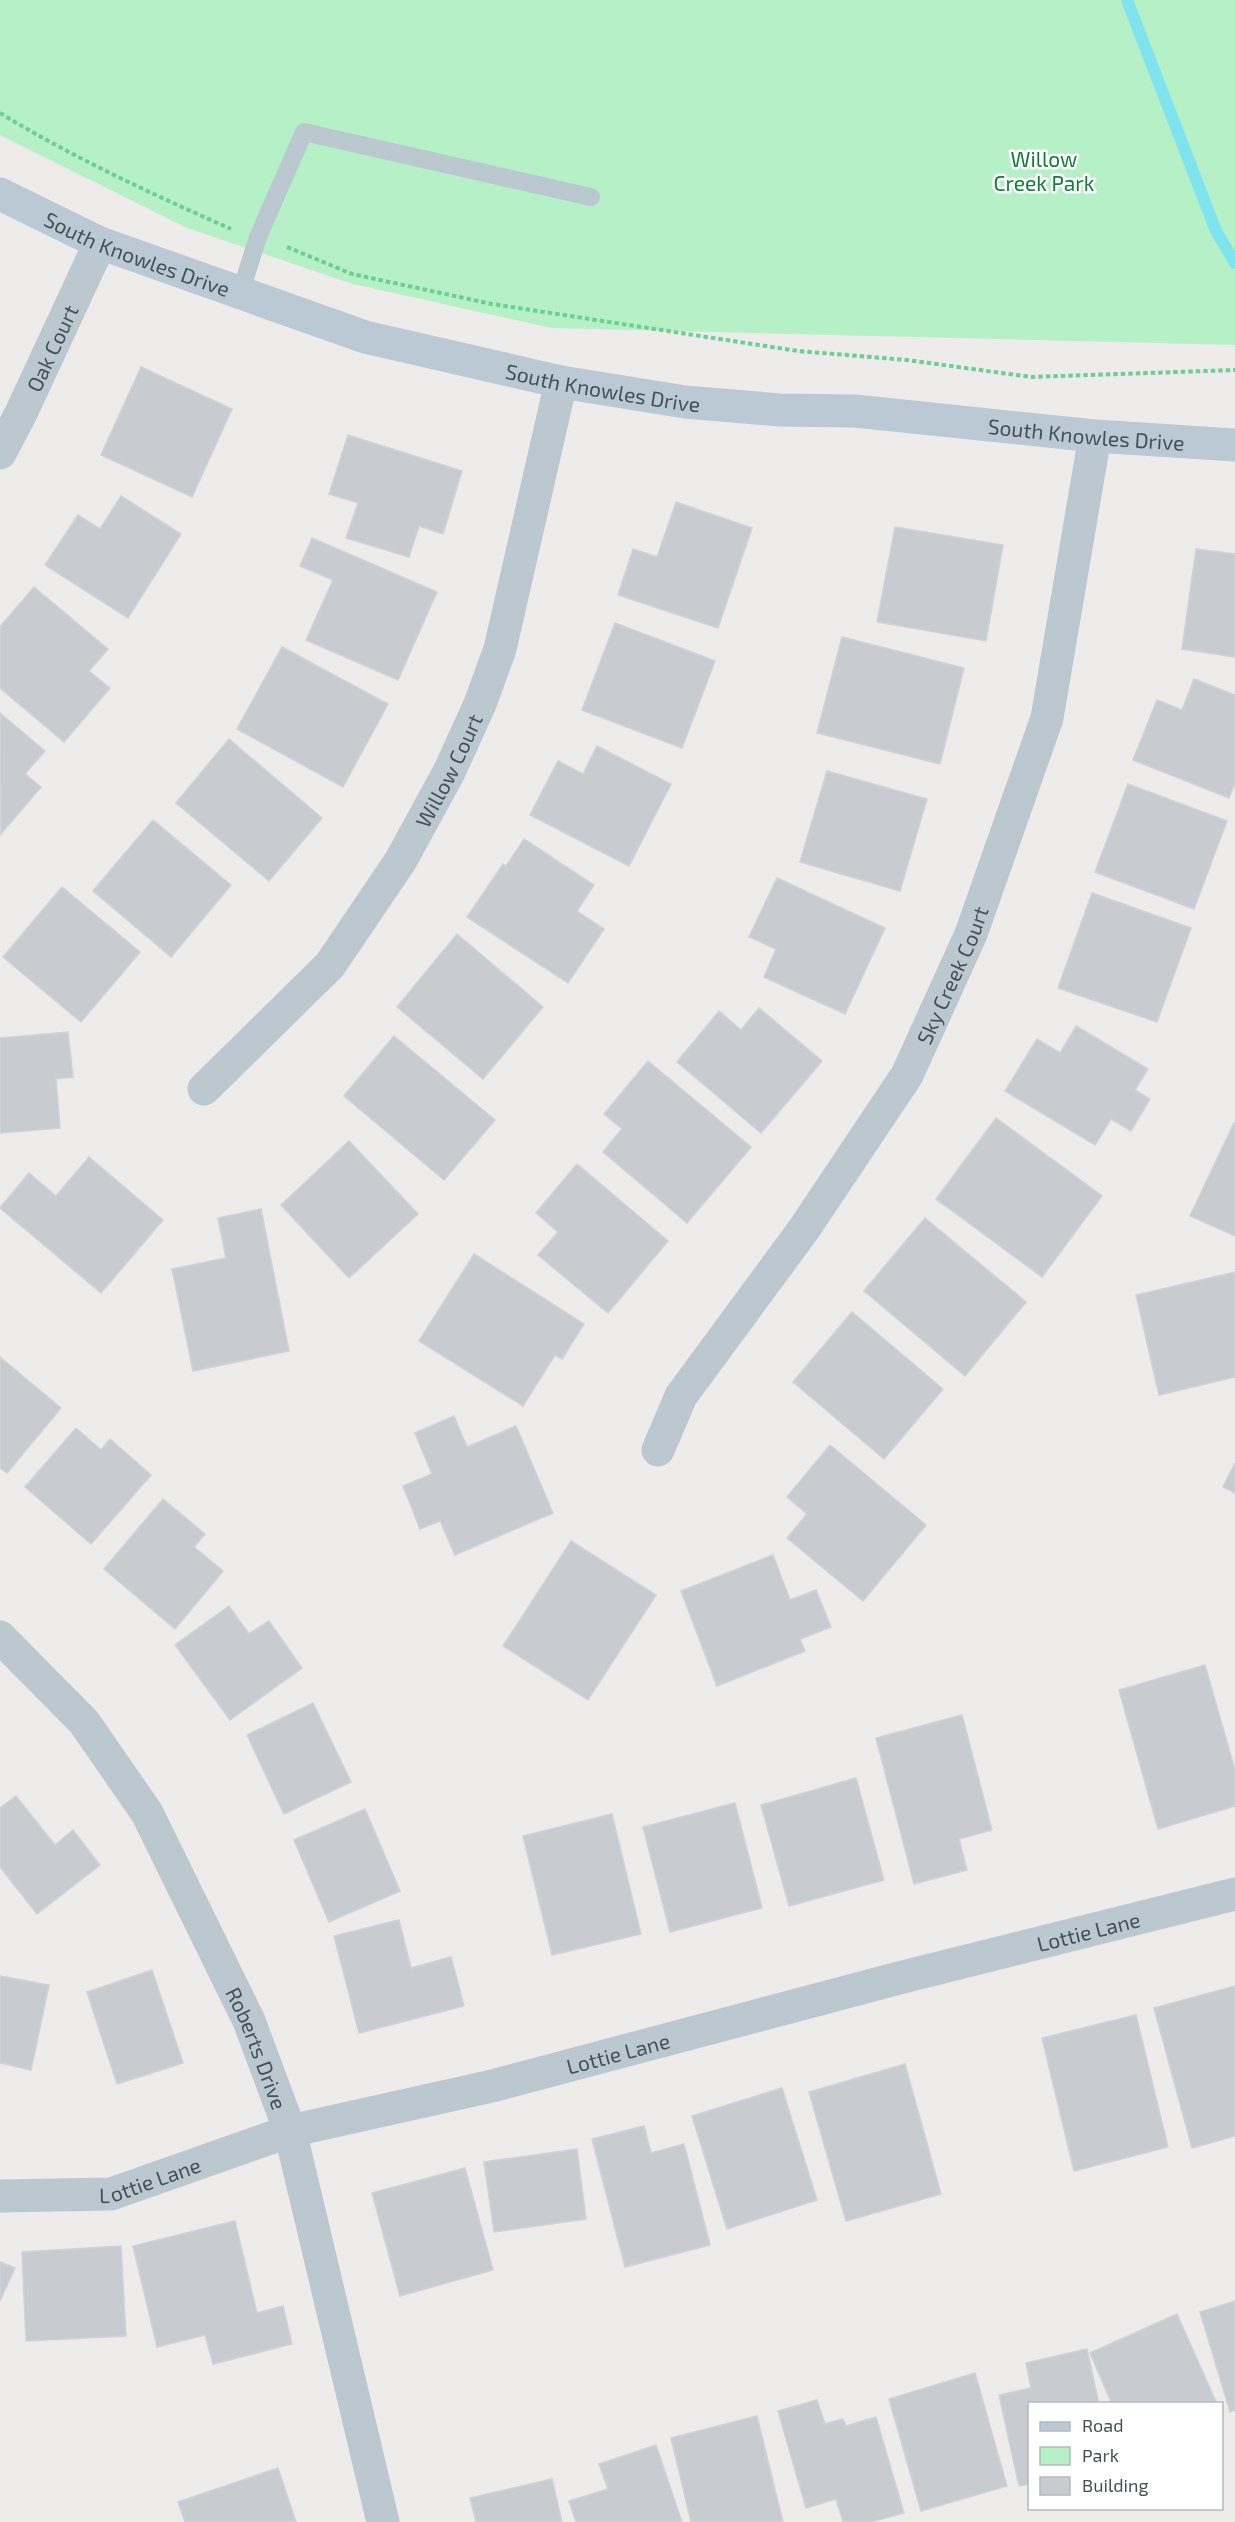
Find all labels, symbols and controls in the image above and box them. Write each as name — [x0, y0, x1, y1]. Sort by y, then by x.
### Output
park label: Willow Creek Park — [994, 146, 1095, 195]
street label: South Knowles Drive — [41, 205, 234, 301]
street label: Oak Court — [20, 300, 82, 395]
street label: South Knowles Drive — [503, 357, 701, 416]
street label: South Knowles Drive — [987, 412, 1185, 454]
street label: Willow Court — [409, 710, 486, 831]
street label: Sky Creek Court — [910, 903, 992, 1048]
street label: Lottie Lane — [1034, 1906, 1143, 1956]
street label: Roberts Drive — [222, 1983, 293, 2113]
street label: Lottie Lane — [564, 2027, 672, 2078]
street label: Lottie Lane — [99, 2151, 204, 2207]
legend — [1028, 2402, 1223, 2510]
text: Road — [1082, 2414, 1123, 2436]
text: Park — [1082, 2444, 1119, 2466]
text: Building — [1082, 2474, 1149, 2496]

